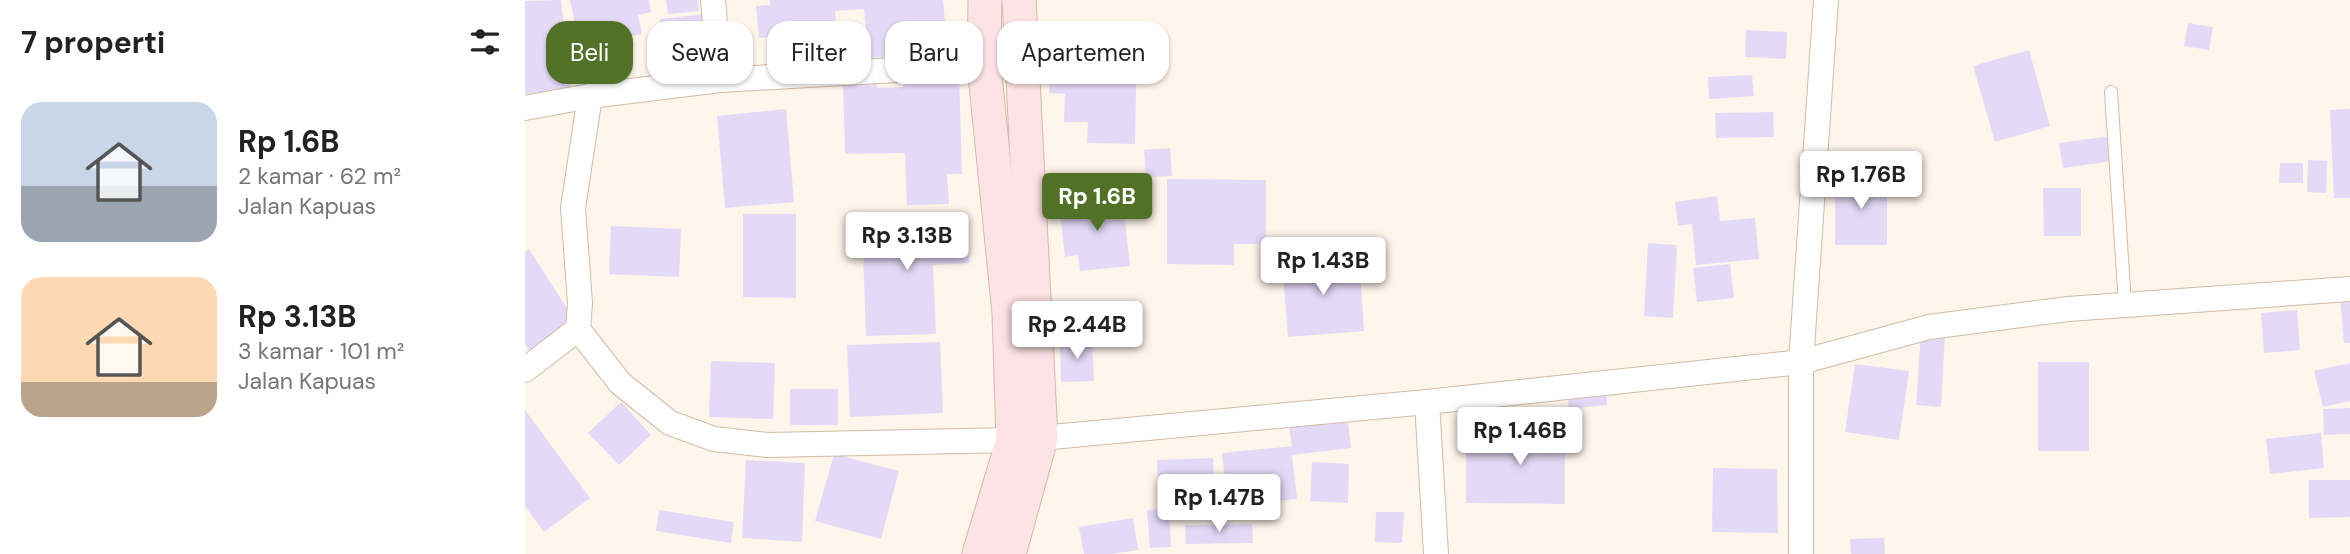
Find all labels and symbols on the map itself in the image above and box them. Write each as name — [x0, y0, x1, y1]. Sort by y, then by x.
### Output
pin: Rp 1.76B — [1789, 152, 1933, 211]
pin: Rp 1.6B — [1032, 174, 1162, 233]
pin: Rp 3.13B — [835, 212, 979, 272]
pin: Rp 1.43B — [1251, 238, 1395, 297]
pin: Rp 2.44B — [1005, 302, 1149, 361]
pin: Rp 1.46B — [1448, 407, 1592, 467]
pin: Rp 1.47B — [1147, 475, 1291, 534]

